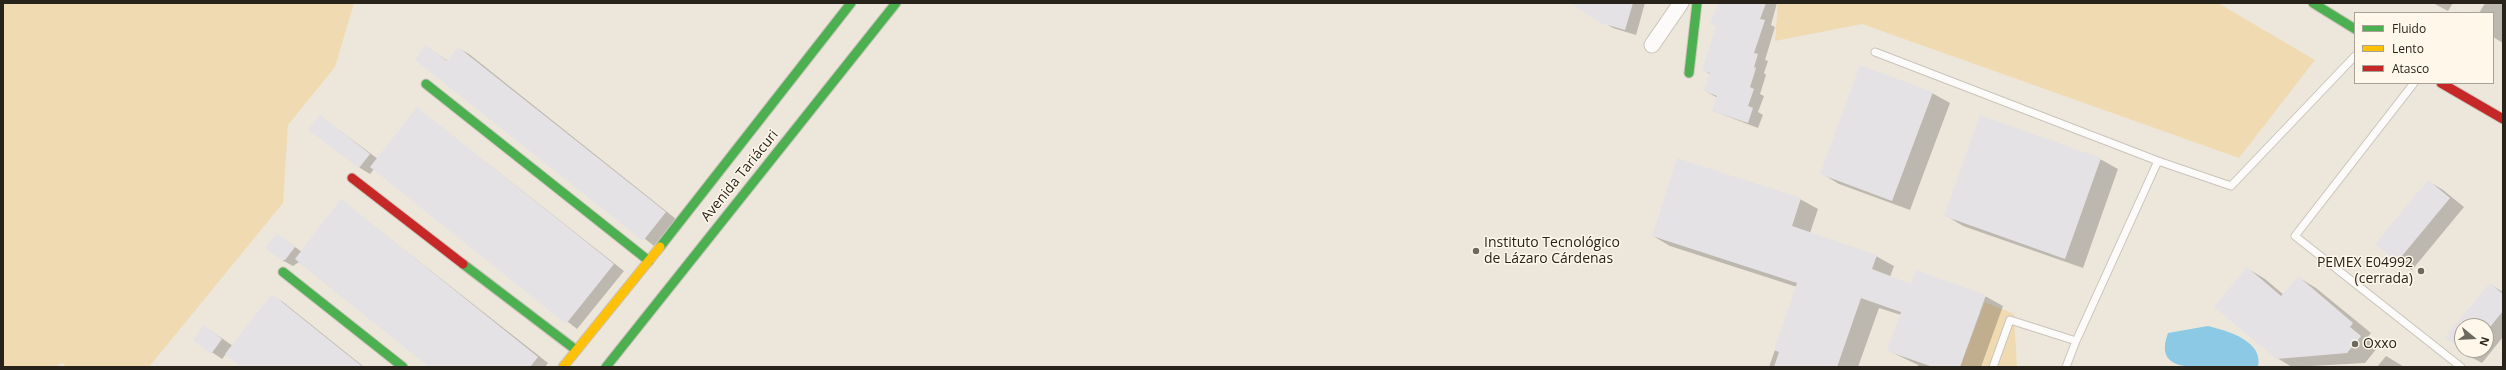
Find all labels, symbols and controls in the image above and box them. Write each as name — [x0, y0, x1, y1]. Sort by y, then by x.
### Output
legend — [2354, 12, 2494, 84]
text: Fluido — [2392, 20, 2426, 37]
text: Lento — [2392, 40, 2424, 57]
text: Atasco — [2392, 60, 2429, 77]
street label: Avenida Tariácuri — [698, 127, 782, 225]
place label: Instituto Tecnológico de Lázaro Cárdenas — [1484, 235, 1620, 268]
marker: Instituto Tecnológico de Lázaro Cárdenas — [1471, 246, 1481, 256]
place label: PEMEX E04992 (cerrada) — [2317, 255, 2413, 288]
marker: PEMEX E04992 (cerrada) — [2416, 266, 2426, 276]
north arrow — [2454, 318, 2494, 358]
text: N — [2476, 335, 2493, 348]
place label: Oxxo — [2363, 336, 2397, 352]
marker: Oxxo — [2350, 339, 2360, 349]

